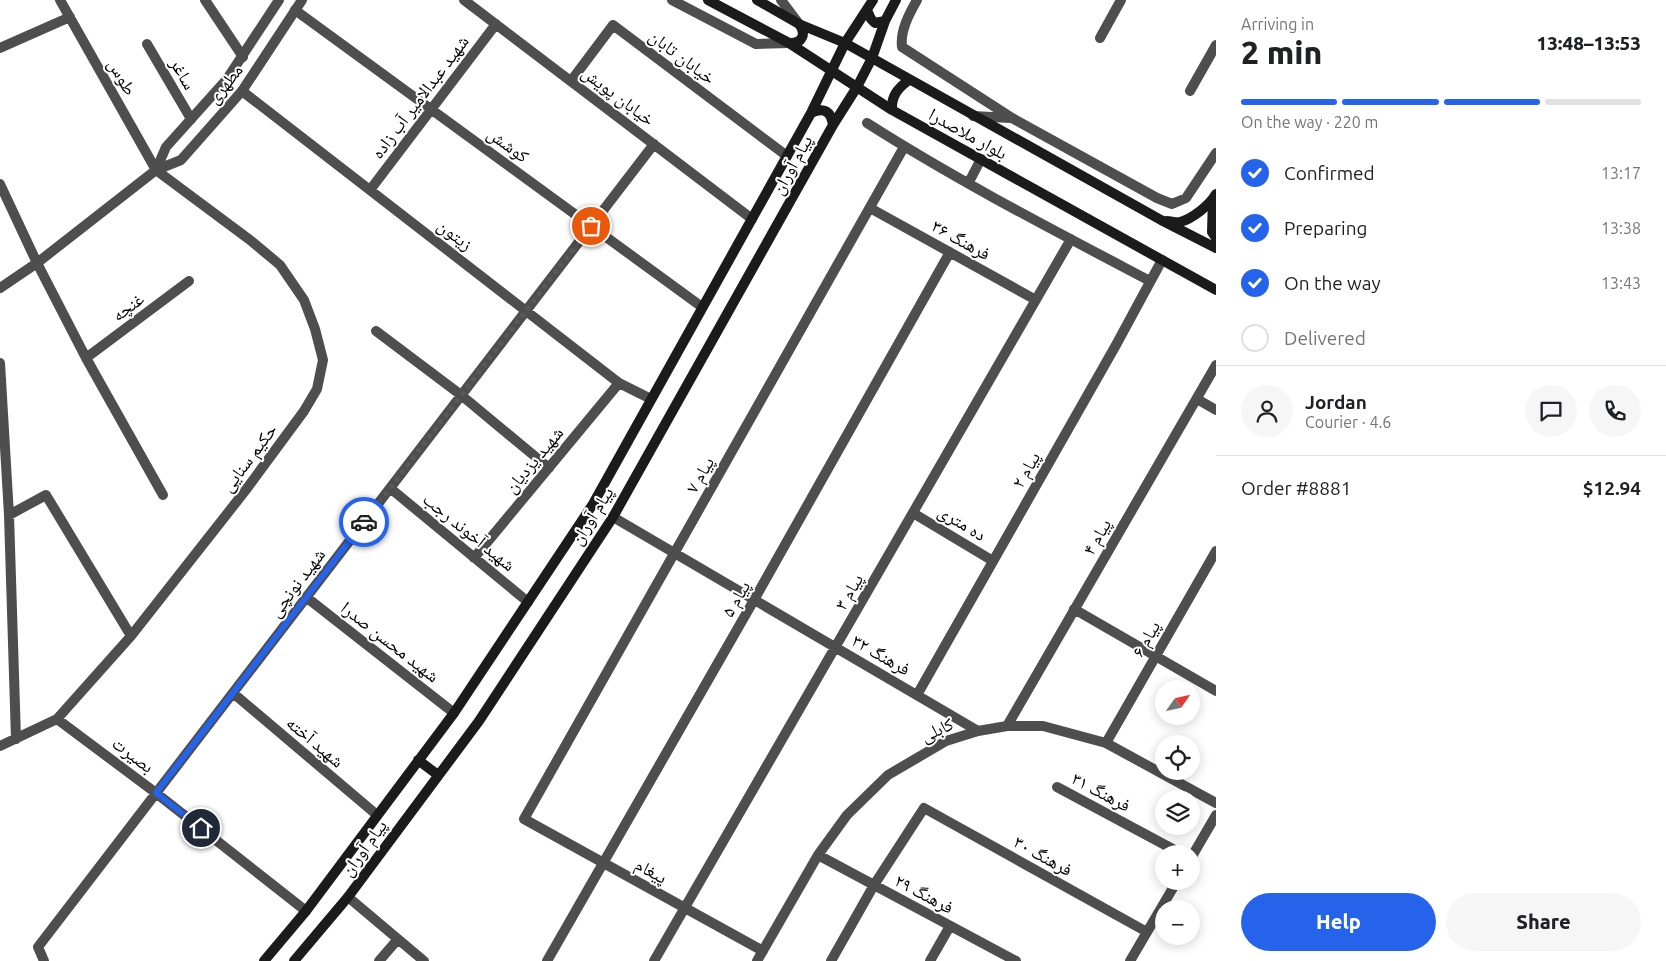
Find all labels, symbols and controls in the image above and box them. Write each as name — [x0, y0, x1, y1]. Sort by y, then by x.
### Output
text: Arriving in — [1241, 15, 1314, 33]
street label: خیابان تابان — [644, 25, 720, 89]
street label: شهید عبدالامیر آب زاده — [366, 31, 473, 163]
text: 13:48–13:53 — [1536, 32, 1641, 54]
text: 2 min — [1241, 34, 1322, 70]
street label: ساغر — [166, 53, 201, 93]
street label: طوس — [103, 55, 141, 99]
street label: مطهری — [202, 60, 248, 108]
street label: خیابان پویش — [577, 61, 659, 131]
street label: بلوار ملاصدرا — [925, 103, 1011, 164]
text: On the way · 220 m — [1241, 113, 1378, 131]
street label: کوشش — [483, 123, 534, 168]
street label: پیام آوران — [767, 131, 818, 199]
icon: check — [1241, 159, 1269, 187]
text: Confirmed — [1284, 162, 1375, 184]
text: 13:17 — [1601, 164, 1641, 182]
pin — [570, 205, 612, 247]
icon: bag — [577, 212, 605, 240]
street label: زیتون — [433, 214, 477, 256]
icon: check — [1241, 214, 1269, 242]
street label: فرهنگ ۳۶ — [928, 215, 994, 264]
text: Preparing — [1284, 217, 1368, 239]
text: 13:38 — [1601, 219, 1641, 237]
icon: check — [1241, 269, 1269, 297]
text: On the way — [1284, 272, 1381, 294]
text: 13:43 — [1601, 274, 1641, 292]
street label: غنچه — [108, 288, 148, 326]
text: Delivered — [1284, 327, 1366, 349]
button: person — [1241, 385, 1293, 437]
button: chat — [1525, 385, 1577, 437]
button: phone — [1589, 385, 1641, 437]
text: Jordan — [1305, 391, 1367, 413]
text: Courier · 4.6 — [1305, 413, 1391, 431]
street label: حکیم سنایی — [216, 419, 283, 497]
street label: شهید یزدیان — [500, 422, 568, 498]
street label: پیام ۲ — [1007, 448, 1046, 493]
street label: پیام ۷ — [681, 453, 720, 498]
text: Order #8881 — [1241, 477, 1351, 499]
text: $12.94 — [1583, 477, 1641, 499]
street label: پیام آوران — [566, 483, 619, 550]
street label: شهید آخوند رجب — [419, 488, 520, 576]
courier — [339, 497, 389, 547]
street label: ده متری — [934, 500, 990, 546]
icon: car — [350, 508, 378, 536]
street label: پیام ۴ — [1078, 515, 1117, 560]
street label: شهید نونچی — [264, 544, 330, 622]
street label: پیام ۳ — [830, 570, 869, 615]
street label: پیام ۵ — [717, 577, 756, 622]
street label: شهید محسن صدرا — [337, 597, 443, 687]
street label: پیام ۶ — [1127, 617, 1166, 662]
street label: فرهنگ ۳۲ — [849, 630, 914, 680]
north arrow — [1155, 680, 1200, 725]
map controls — [1155, 680, 1200, 945]
street label: شهید آخته — [282, 712, 348, 772]
street label: کابلی — [917, 713, 957, 747]
street label: بصیرت — [108, 732, 158, 777]
button: locate — [1155, 735, 1200, 780]
street label: فرهنگ ۳۱ — [1068, 767, 1134, 816]
button: layers — [1155, 790, 1200, 835]
pin — [180, 807, 222, 849]
icon: home — [187, 814, 215, 842]
street label: پیام آوران — [336, 815, 393, 881]
street label: فرهنگ ۳۰ — [1010, 831, 1076, 880]
button: + — [1155, 845, 1200, 890]
street label: پیغام — [631, 853, 671, 890]
street label: فرهنگ ۲۹ — [891, 869, 957, 918]
button: Help — [1241, 893, 1436, 951]
button: Share — [1446, 893, 1641, 951]
button: − — [1155, 900, 1200, 945]

